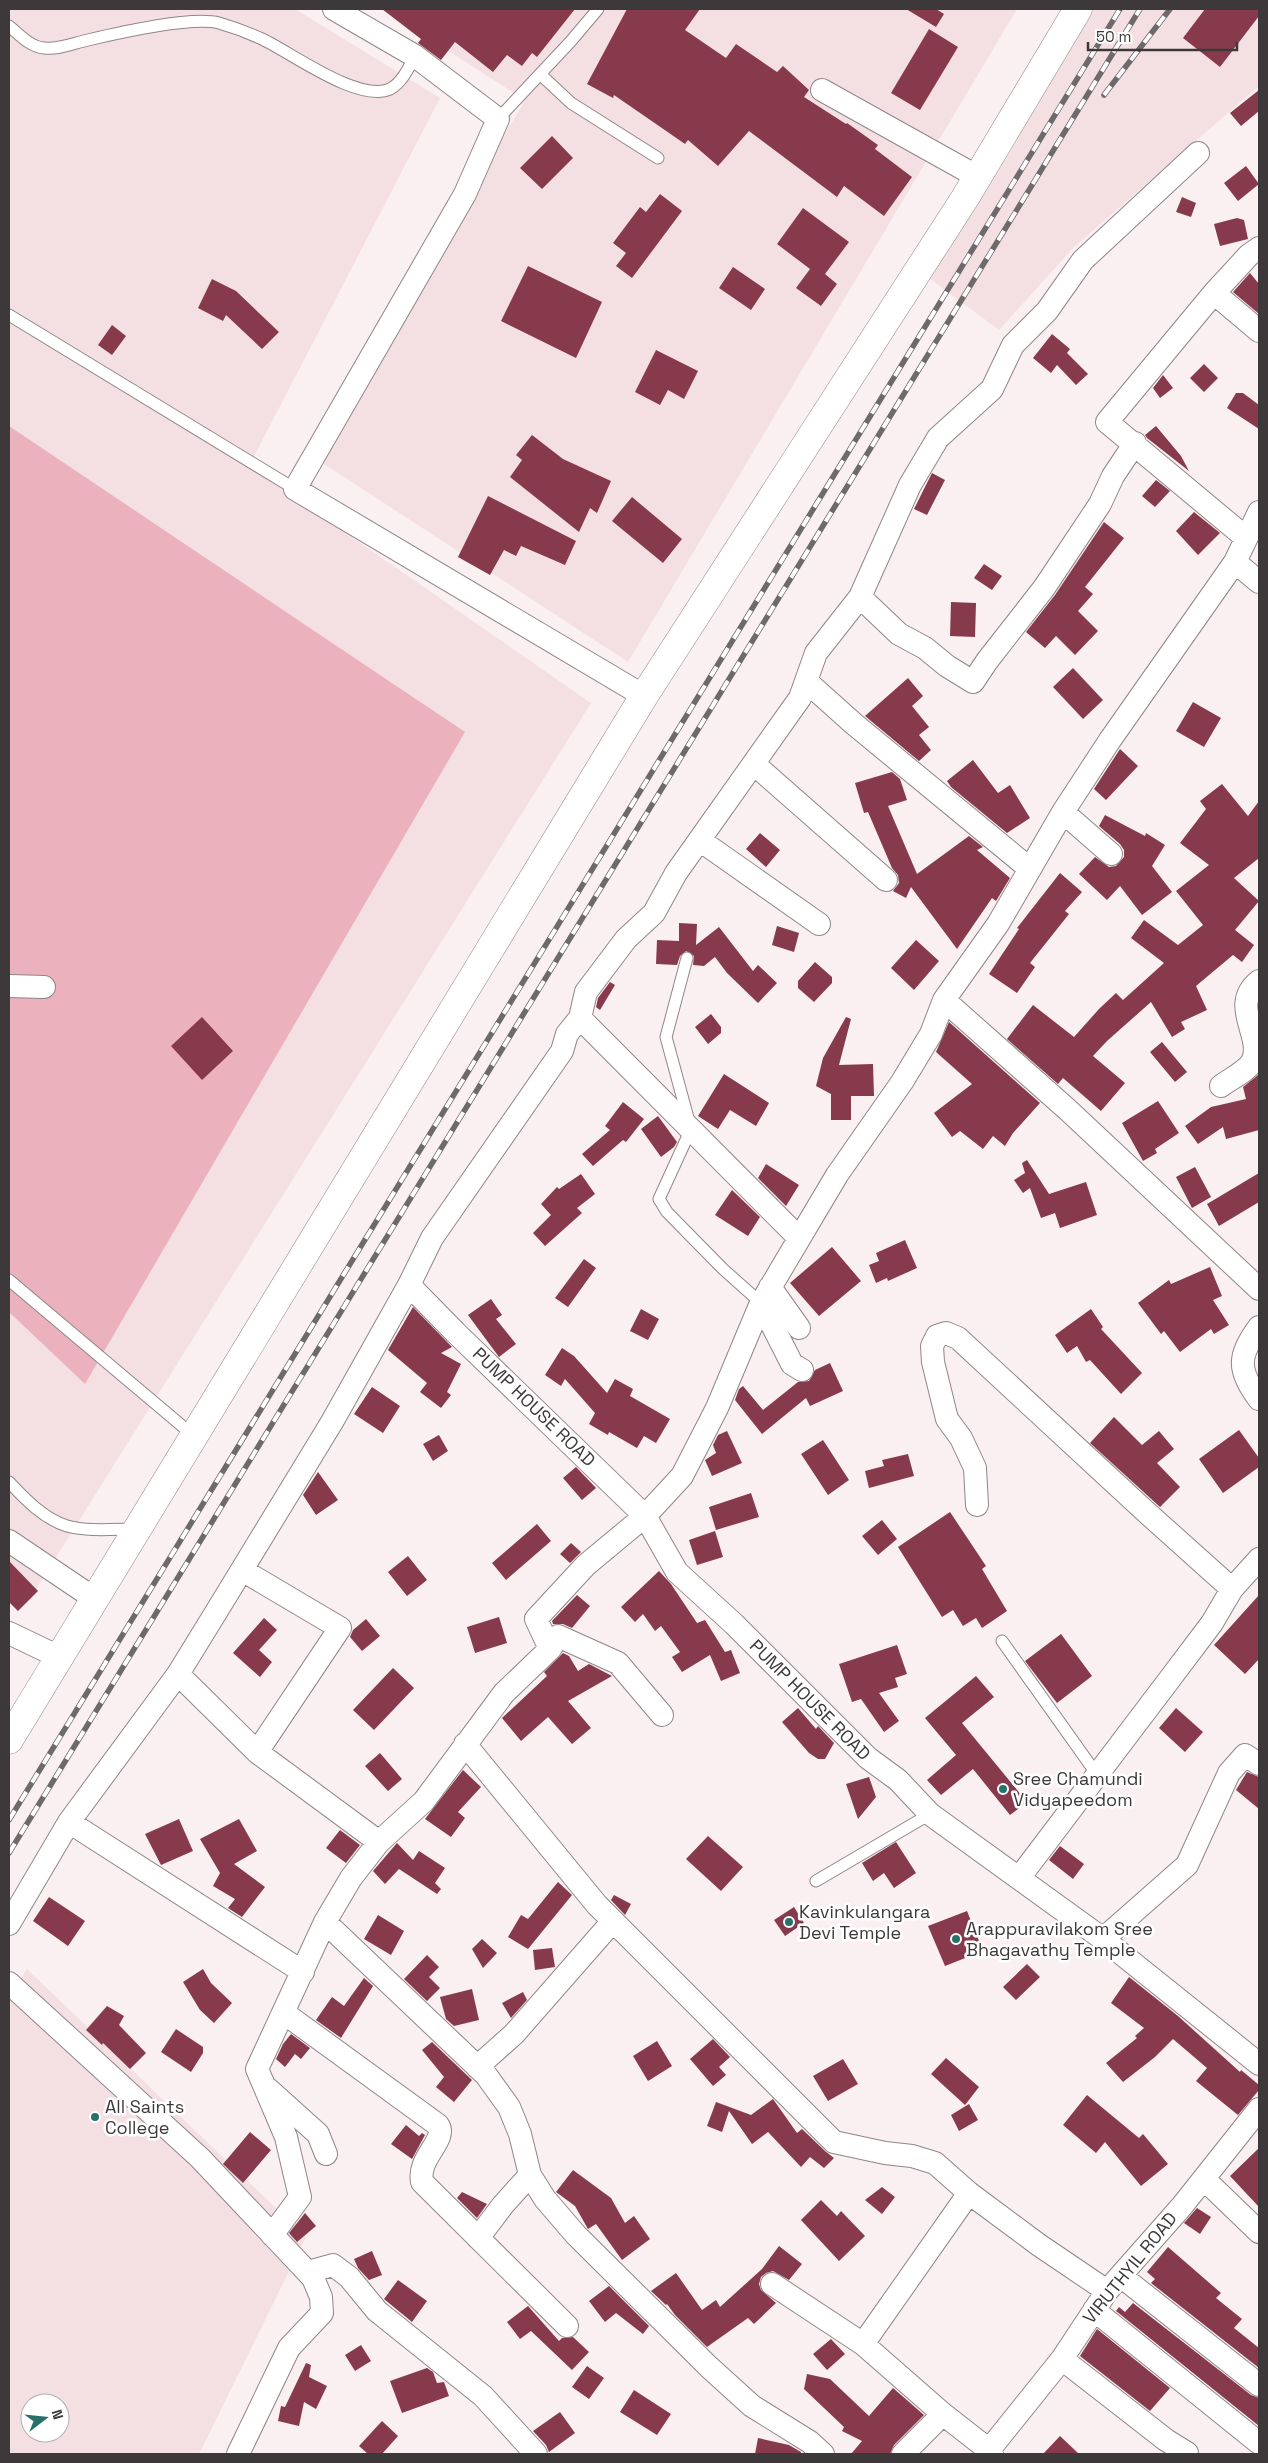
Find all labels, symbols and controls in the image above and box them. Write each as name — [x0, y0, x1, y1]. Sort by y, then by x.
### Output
scale bar — [1088, 20, 1237, 52]
text: 50 m — [1096, 27, 1131, 46]
street label: PUMP HOUSE ROAD — [468, 1342, 601, 1471]
street label: PUMP HOUSE ROAD — [745, 1634, 876, 1765]
place label: Sree Chamundi Vidyapeedom — [1013, 1767, 1143, 1811]
marker: Sree Chamundi Vidyapeedom — [997, 1783, 1009, 1795]
place label: Kavinkulangara Devi Temple — [799, 1900, 930, 1944]
marker: Kavinkulangara Devi Temple — [783, 1916, 795, 1928]
place label: Arappuravilakom Sree Bhagavathy Temple — [966, 1917, 1153, 1961]
marker: Arappuravilakom Sree Bhagavathy Temple — [950, 1933, 962, 1945]
place label: All Saints College — [105, 2095, 184, 2139]
marker: All Saints College — [89, 2111, 101, 2123]
street label: VIRUTHYIL ROAD — [1078, 2207, 1182, 2328]
north arrow — [20, 2393, 70, 2443]
text: N — [48, 2407, 67, 2421]

